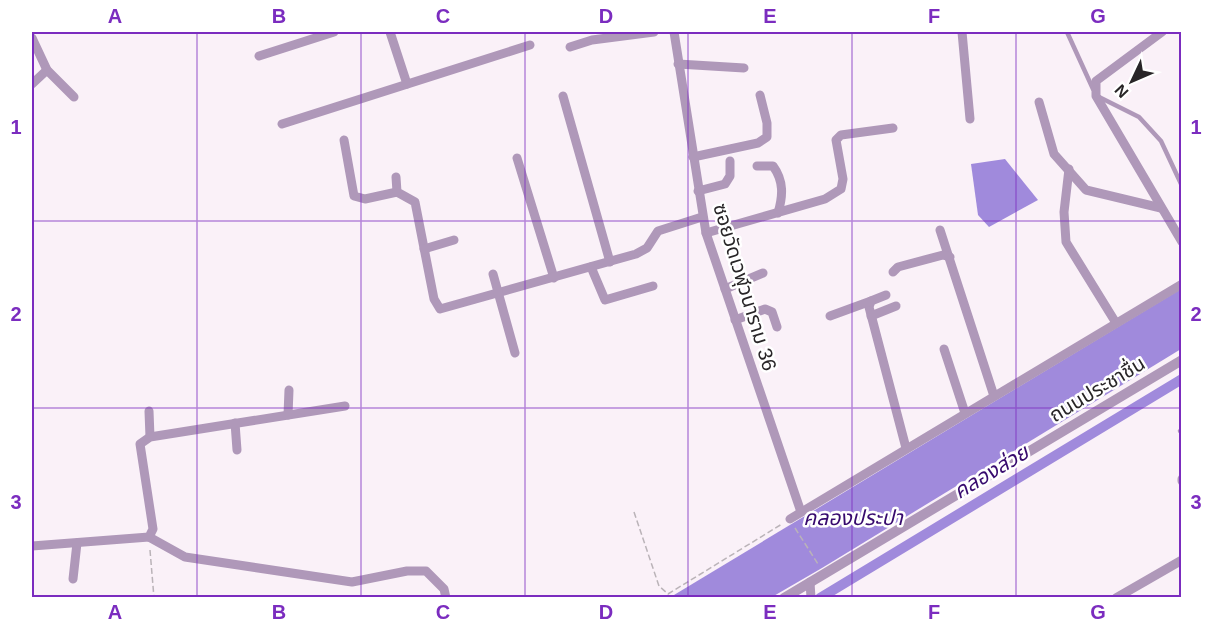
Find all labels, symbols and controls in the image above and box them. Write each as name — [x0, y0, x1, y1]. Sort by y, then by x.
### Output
text: A — [108, 5, 122, 27]
text: B — [272, 5, 286, 27]
text: C — [436, 5, 450, 27]
text: D — [599, 5, 613, 27]
text: E — [763, 5, 777, 27]
text: F — [928, 5, 940, 27]
text: G — [1090, 5, 1106, 27]
north arrow — [1102, 51, 1162, 111]
text: N — [1111, 81, 1132, 101]
text: 1 — [10, 116, 22, 138]
text: 1 — [1190, 116, 1202, 138]
street label: ซอยวัดเวฬุวนาราม 36 — [708, 201, 781, 374]
text: 2 — [10, 303, 22, 325]
text: 2 — [1190, 303, 1202, 325]
street label: ถนนประชาชื่น — [1044, 349, 1149, 426]
water label: คลองส่วย — [949, 440, 1034, 503]
text: 3 — [10, 491, 22, 513]
text: 3 — [1190, 491, 1202, 513]
water label: คลองประปา — [803, 506, 904, 529]
text: A — [108, 601, 122, 623]
text: B — [272, 601, 286, 623]
text: C — [436, 601, 450, 623]
text: D — [599, 601, 613, 623]
text: E — [763, 601, 777, 623]
text: F — [928, 601, 940, 623]
text: G — [1090, 601, 1106, 623]

